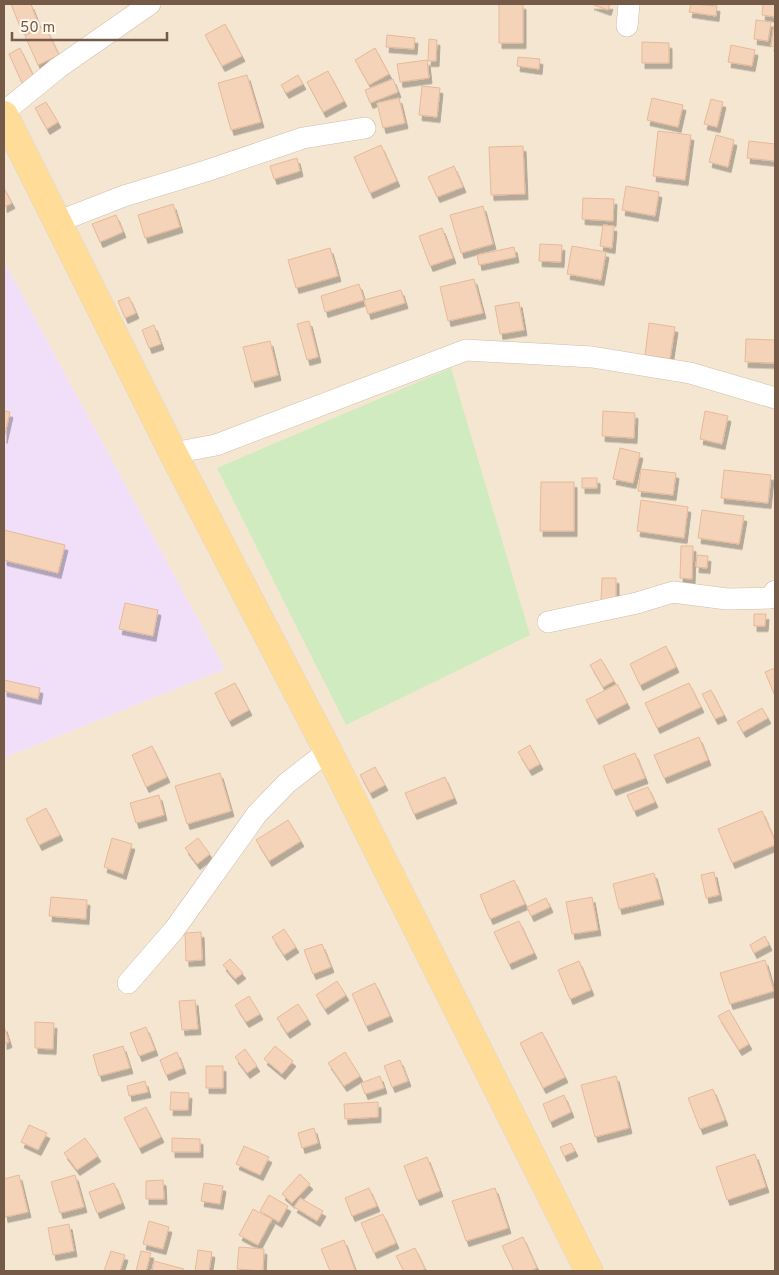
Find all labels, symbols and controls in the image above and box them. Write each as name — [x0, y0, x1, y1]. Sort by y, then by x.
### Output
scale bar — [12, 10, 168, 42]
text: 50 m — [20, 19, 55, 38]

